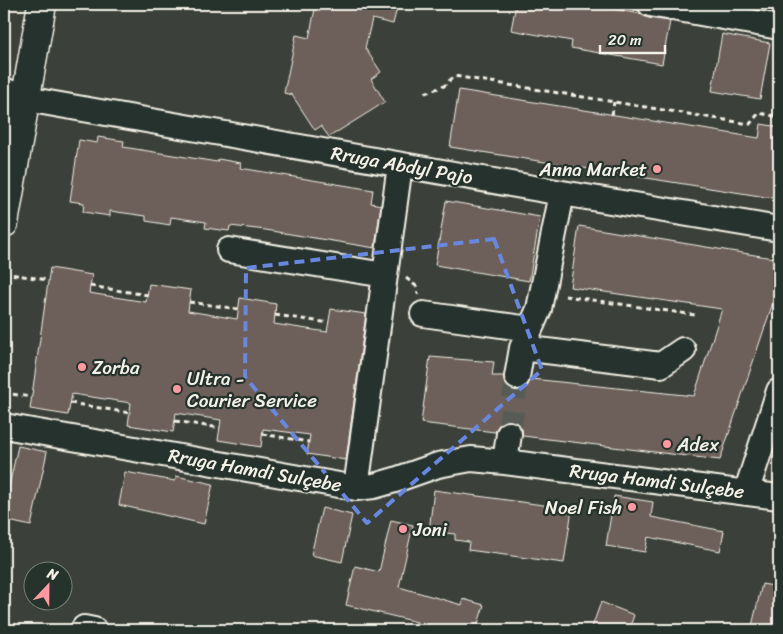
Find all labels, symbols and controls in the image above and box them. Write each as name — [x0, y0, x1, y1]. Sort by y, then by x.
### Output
scale bar — [600, 22, 666, 54]
text: 20 m — [608, 27, 642, 53]
street label: Rruga Abdyl Pajo — [329, 136, 476, 194]
place label: Anna Market — [538, 153, 647, 186]
marker: Anna Market — [651, 163, 663, 175]
place label: Zorba — [92, 351, 140, 384]
marker: Zorba — [76, 361, 88, 373]
place label: Ultra - Courier Service — [187, 362, 317, 417]
marker: Ultra - Courier Service — [171, 383, 183, 395]
place label: Adex — [676, 428, 719, 461]
street label: Rruga Hamdi Sulçebe — [166, 438, 345, 502]
marker: Adex — [661, 438, 673, 450]
street label: Rruga Hamdi Sulçebe — [568, 454, 746, 508]
place label: Noel Fish — [545, 491, 622, 524]
marker: Noel Fish — [626, 501, 638, 513]
place label: Joni — [412, 513, 448, 546]
marker: Joni — [397, 523, 409, 535]
text: N — [43, 561, 62, 588]
north arrow — [22, 562, 72, 612]

